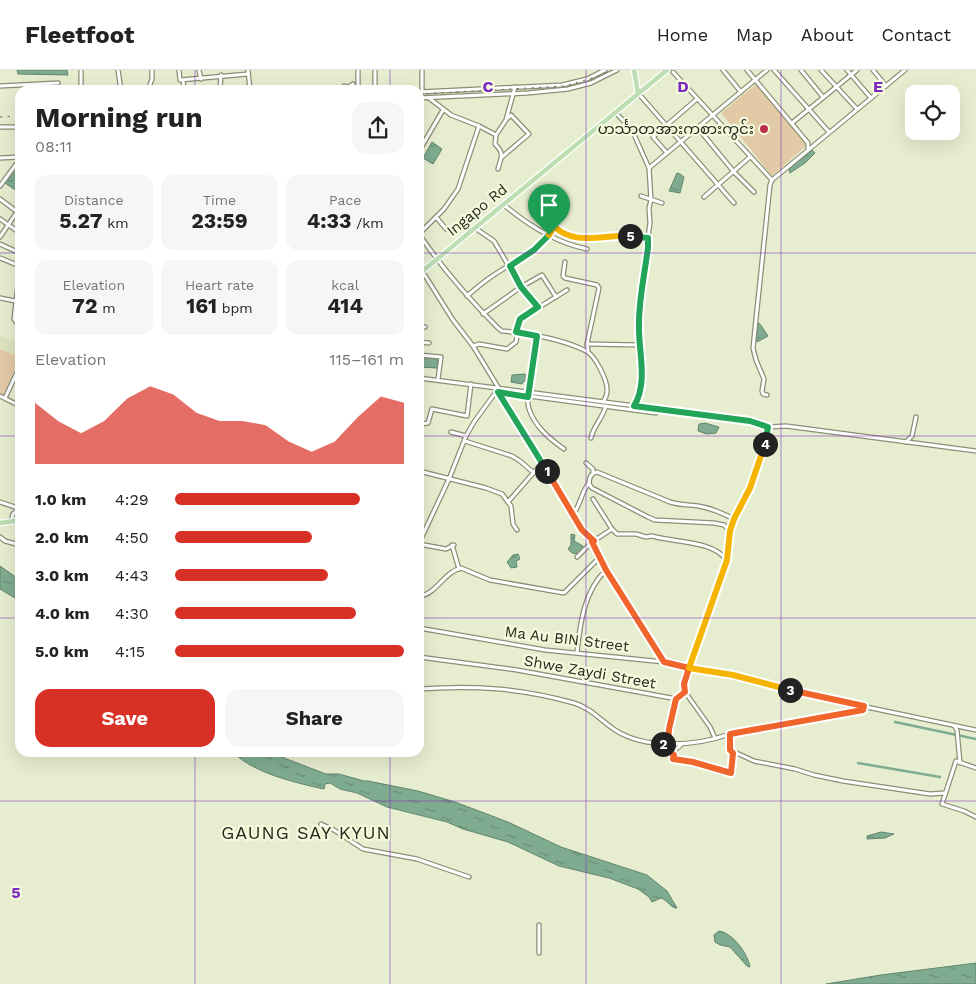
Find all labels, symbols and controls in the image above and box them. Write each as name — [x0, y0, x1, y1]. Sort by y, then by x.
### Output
text: Fleetfoot — [25, 21, 134, 49]
text: Home — [657, 24, 708, 45]
text: Map — [736, 24, 773, 45]
text: About — [801, 24, 853, 45]
text: Contact — [881, 24, 951, 45]
text: C — [483, 77, 494, 96]
text: D — [677, 77, 689, 96]
text: E — [873, 77, 883, 96]
map controls — [905, 85, 960, 140]
button: locate — [905, 85, 960, 140]
text: Morning run — [35, 101, 203, 134]
button: share — [352, 102, 404, 154]
place label: ဟင်္သာတအားကစားကွင်း — [598, 119, 754, 140]
marker: ဟင်္သာတအားကစားကွင်း — [758, 123, 770, 135]
text: 08:11 — [35, 137, 72, 156]
street label: Ingapo Rd — [443, 180, 511, 240]
pin — [528, 184, 570, 235]
icon: arrive — [535, 191, 563, 219]
text: Distance — [64, 192, 124, 208]
text: Time — [203, 192, 236, 208]
text: Pace — [329, 192, 361, 208]
text: 5.27 — [59, 208, 102, 233]
text: 23:59 — [191, 208, 248, 233]
text: 4:33 — [307, 208, 351, 233]
text: km — [102, 215, 128, 231]
text: /km — [351, 215, 384, 231]
pin: 5 — [618, 224, 642, 248]
text: 5 — [626, 228, 635, 244]
text: Elevation — [63, 277, 125, 293]
text: Heart rate — [185, 277, 254, 293]
text: kcal — [331, 277, 359, 293]
text: 72 — [72, 293, 97, 318]
text: 161 — [186, 293, 217, 318]
text: 414 — [327, 293, 363, 318]
text: m — [97, 300, 116, 316]
text: bpm — [217, 300, 253, 316]
text: Elevation — [35, 350, 106, 369]
text: 115–161 m — [329, 350, 404, 369]
pin: 4 — [752, 432, 778, 456]
text: 4 — [761, 436, 770, 452]
pin: 1 — [534, 458, 560, 484]
text: 1 — [544, 463, 551, 479]
text: 1.0 km — [35, 490, 86, 509]
text: 4:29 — [115, 490, 149, 509]
text: 2.0 km — [35, 528, 89, 547]
text: 4:50 — [115, 528, 149, 547]
text: 3.0 km — [35, 566, 89, 585]
text: 4:43 — [115, 566, 149, 585]
text: 4.0 km — [35, 604, 90, 623]
text: 4:30 — [115, 604, 149, 623]
street label: Ma Au BIN Street — [504, 622, 631, 656]
text: 5.0 km — [35, 642, 89, 661]
text: 4:15 — [115, 642, 145, 661]
street label: Shwe Zaydi Street — [523, 652, 658, 693]
pin: 3 — [778, 678, 802, 702]
text: 3 — [786, 682, 795, 698]
button: Save — [35, 689, 215, 747]
button: Share — [225, 689, 404, 747]
pin: 2 — [650, 732, 676, 756]
text: 2 — [659, 736, 668, 752]
district label: GAUNG SAY KYUN — [221, 822, 391, 843]
text: 5 — [11, 883, 21, 902]

